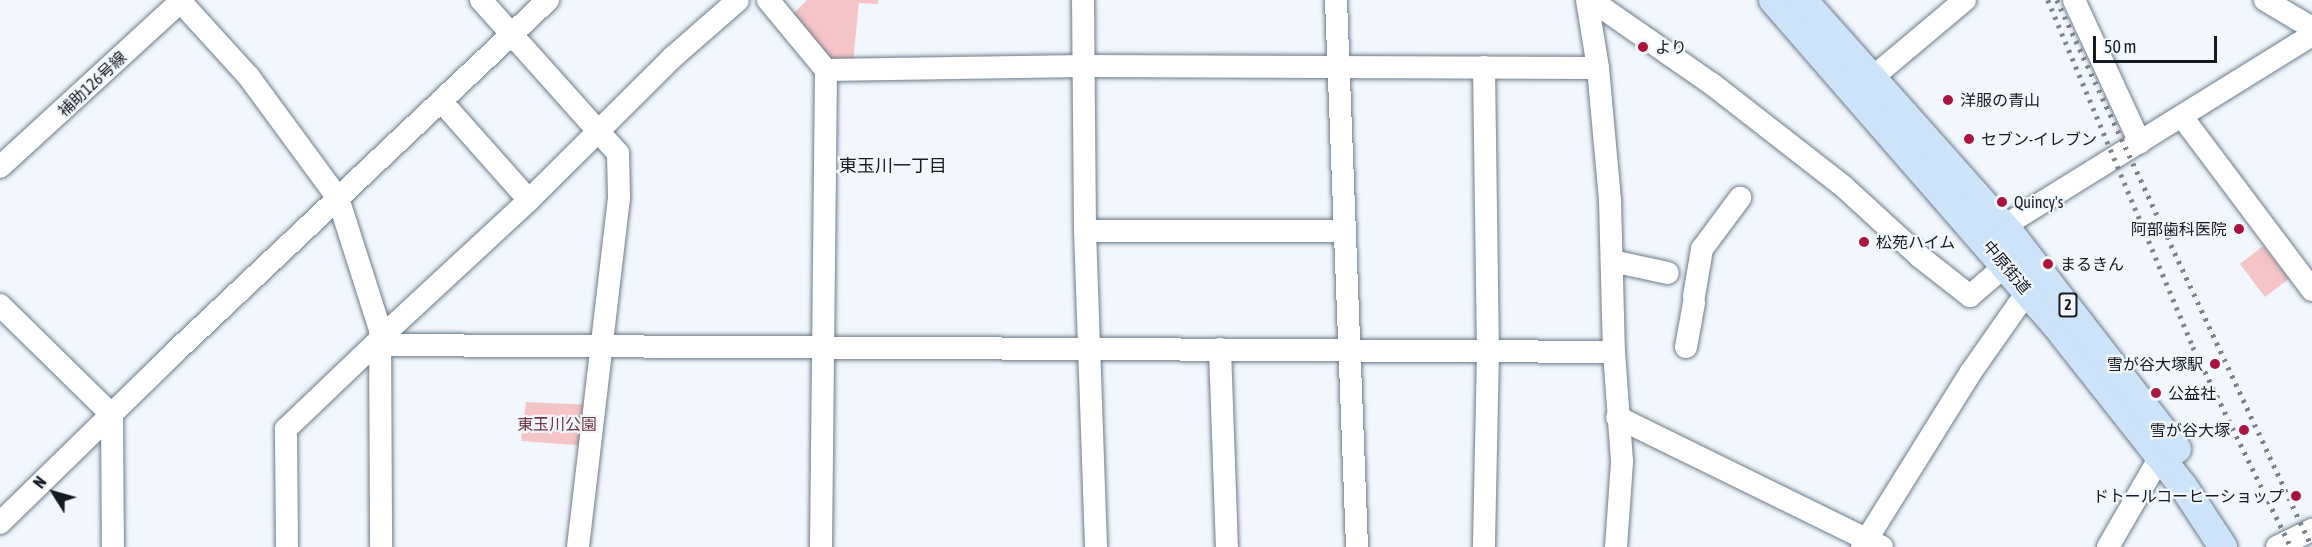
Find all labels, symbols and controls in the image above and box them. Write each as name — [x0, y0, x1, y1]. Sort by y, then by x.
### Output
scale bar — [2096, 24, 2220, 62]
text: 50 m — [2104, 36, 2136, 57]
place label: より — [1655, 37, 1687, 57]
marker: より — [1636, 40, 1650, 54]
street label: 補助126号線 — [54, 47, 130, 121]
place label: 洋服の青山 — [1960, 90, 2040, 110]
marker: 洋服の青山 — [1941, 93, 1955, 107]
place label: セブン-イレブン — [1981, 129, 2097, 149]
marker: セブン-イレブン — [1962, 132, 1976, 146]
district label: 東玉川一丁目 — [839, 155, 947, 177]
place label: Quincy's — [2014, 192, 2063, 212]
marker: Quincy's — [1995, 195, 2009, 209]
place label: 阿部歯科医院 — [2131, 219, 2227, 239]
marker: 阿部歯科医院 — [2232, 222, 2246, 236]
place label: 松苑ハイム — [1876, 232, 1956, 252]
marker: 松苑ハイム — [1857, 235, 1871, 249]
street label: 中原街道 — [1979, 236, 2035, 298]
place label: まるきん — [2060, 254, 2124, 274]
marker: まるきん — [2041, 257, 2055, 271]
road number: 2 — [2058, 293, 2078, 317]
place label: 雪が谷大塚駅 — [2107, 354, 2203, 374]
marker: 雪が谷大塚駅 — [2208, 357, 2222, 371]
place label: 公益社 — [2168, 383, 2216, 403]
marker: 公益社 — [2149, 386, 2163, 400]
park label: 東玉川公園 — [517, 414, 597, 434]
place label: 雪が谷大塚 — [2150, 420, 2230, 440]
marker: 雪が谷大塚 — [2235, 421, 2253, 439]
north arrow — [24, 463, 84, 523]
text: N — [30, 473, 50, 491]
place label: ドトールコーヒーショップ — [2092, 486, 2284, 506]
marker: ドトールコーヒーショップ — [2289, 489, 2303, 503]

